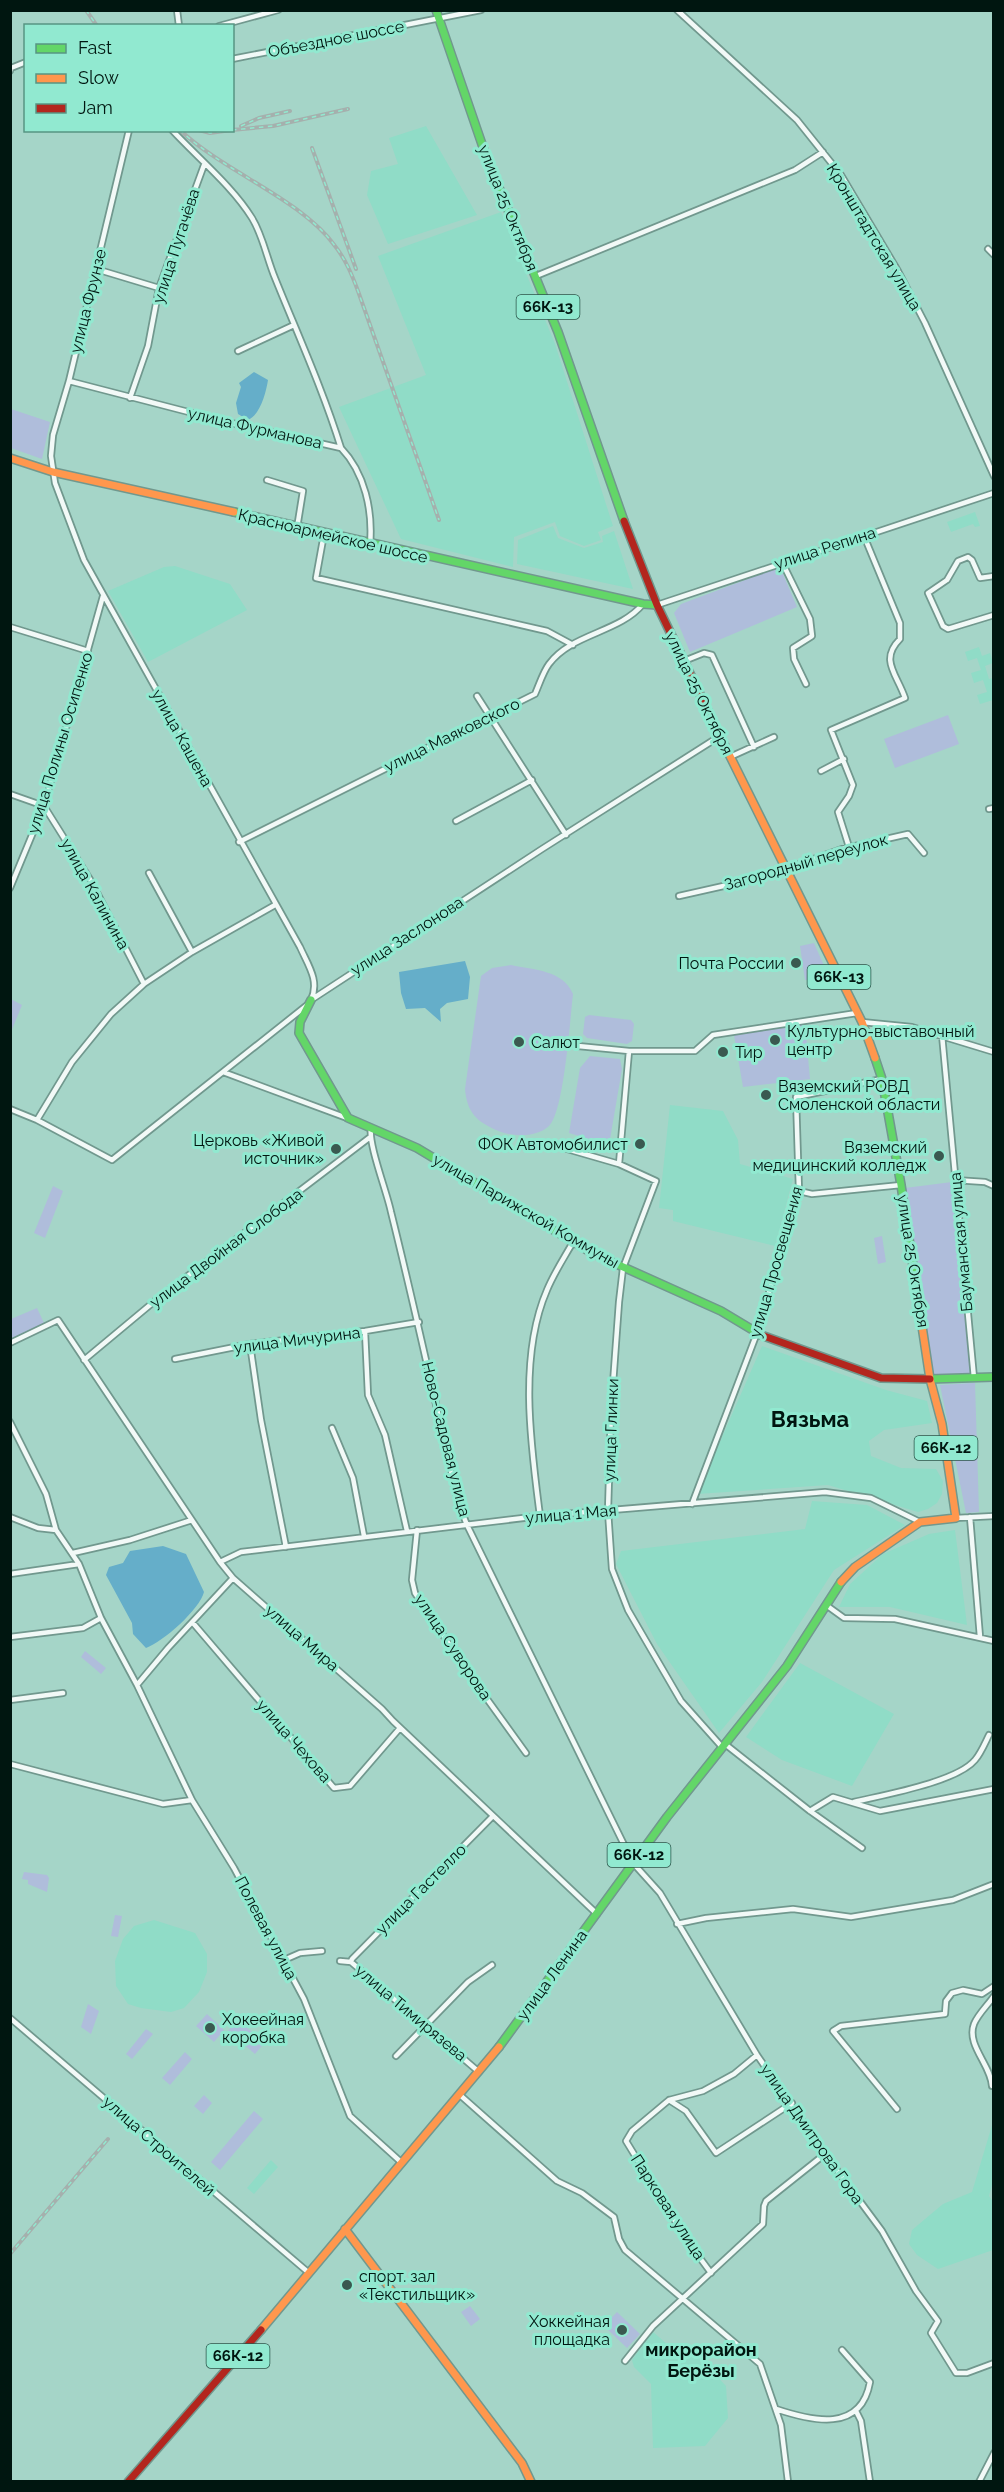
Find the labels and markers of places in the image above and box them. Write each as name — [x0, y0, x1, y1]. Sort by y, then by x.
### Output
place label: Почта России — [678, 954, 784, 973]
marker: Почта России — [789, 956, 803, 970]
place label: Культурно-выставочный центр — [787, 1022, 974, 1059]
place label: Салют — [531, 1033, 580, 1052]
marker: Культурно-выставочный центр — [768, 1033, 782, 1047]
marker: Салют — [512, 1035, 526, 1049]
place label: Тир — [735, 1043, 763, 1062]
marker: Тир — [716, 1045, 730, 1059]
place label: Вяземский РОВД Смоленской области — [778, 1077, 940, 1114]
marker: Вяземский РОВД Смоленской области — [759, 1088, 773, 1102]
place label: Церковь «Живой источник» — [193, 1131, 324, 1168]
place label: ФОК Автомобилист — [478, 1135, 628, 1154]
marker: ФОК Автомобилист — [633, 1137, 647, 1151]
place label: Вяземский медицинский колледж — [752, 1138, 927, 1175]
marker: Церковь «Живой источник» — [329, 1142, 343, 1156]
marker: Вяземский медицинский колледж — [932, 1149, 946, 1163]
place label: Хокеейная коробка — [222, 2010, 304, 2047]
marker: Хокеейная коробка — [203, 2021, 217, 2035]
place label: спорт. зал «Текстильщик» — [359, 2267, 475, 2304]
marker: спорт. зал «Текстильщик» — [340, 2278, 354, 2292]
place label: Хоккейная площадка — [529, 2312, 610, 2349]
marker: Хоккейная площадка — [615, 2323, 629, 2337]

